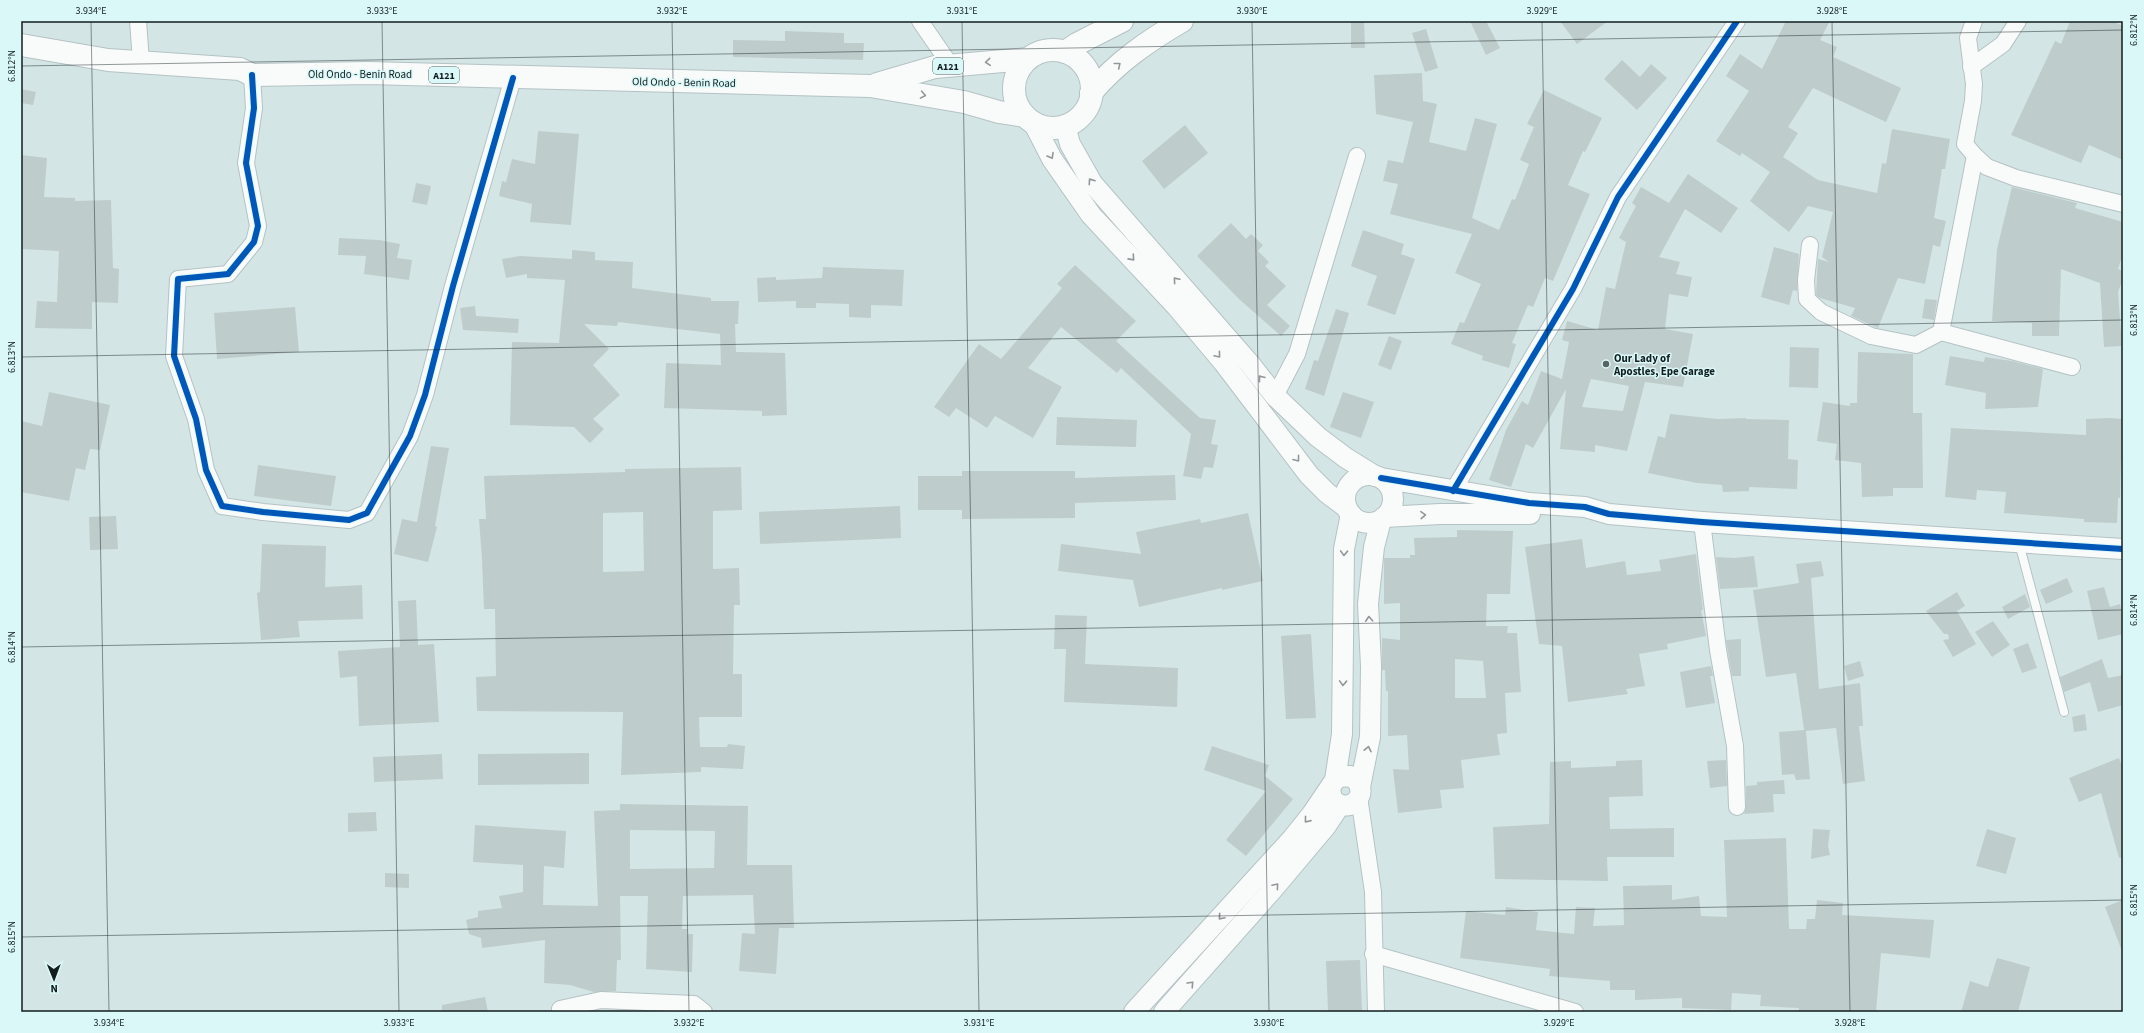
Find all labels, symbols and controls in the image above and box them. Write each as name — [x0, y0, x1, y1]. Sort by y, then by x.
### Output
text: 3.934°E — [76, 4, 106, 18]
text: 3.933°E — [367, 4, 397, 18]
text: 3.932°E — [657, 4, 687, 18]
text: 3.931°E — [947, 4, 977, 18]
text: 3.930°E — [1237, 4, 1267, 18]
text: 3.929°E — [1527, 4, 1557, 18]
text: 3.928°E — [1817, 4, 1847, 18]
text: 6.812°N — [2127, 14, 2141, 46]
text: 6.812°N — [5, 50, 19, 82]
road number: A121 — [933, 58, 963, 74]
one-way arrow — [985, 58, 991, 67]
one-way arrow — [1114, 63, 1121, 70]
street label: Old Ondo - Benin Road — [308, 67, 412, 82]
road number: A121 — [429, 67, 459, 83]
street label: Old Ondo - Benin Road — [632, 74, 736, 91]
one-way arrow — [920, 90, 926, 99]
one-way arrow — [1047, 152, 1054, 160]
one-way arrow — [1089, 178, 1096, 185]
one-way arrow — [1127, 253, 1134, 260]
one-way arrow — [1174, 277, 1181, 284]
text: 6.813°N — [2127, 304, 2141, 336]
text: 6.813°N — [5, 341, 19, 373]
one-way arrow — [1213, 351, 1220, 358]
place label: Our Lady of Apostles, Epe Garage — [1613, 351, 1715, 379]
marker: Our Lady of Apostles, Epe Garage — [1601, 359, 1611, 369]
one-way arrow — [1259, 375, 1266, 382]
one-way arrow — [1292, 454, 1299, 461]
one-way arrow — [1420, 511, 1426, 520]
one-way arrow — [1340, 550, 1349, 556]
text: 6.814°N — [2127, 594, 2141, 626]
one-way arrow — [1365, 616, 1373, 622]
text: 6.814°N — [5, 631, 19, 663]
one-way arrow — [1338, 680, 1347, 686]
one-way arrow — [1363, 746, 1371, 752]
one-way arrow — [1305, 816, 1312, 823]
one-way arrow — [1271, 883, 1278, 890]
text: 6.815°N — [2127, 884, 2141, 916]
one-way arrow — [1218, 912, 1225, 920]
text: 6.815°N — [5, 921, 19, 953]
north arrow — [34, 959, 74, 999]
text: N — [50, 981, 58, 996]
one-way arrow — [1186, 981, 1193, 988]
text: 3.934°E — [94, 1016, 124, 1030]
text: 3.933°E — [384, 1016, 414, 1030]
text: 3.932°E — [674, 1016, 704, 1030]
text: 3.931°E — [964, 1016, 994, 1030]
text: 3.930°E — [1254, 1016, 1284, 1030]
text: 3.929°E — [1544, 1016, 1574, 1030]
text: 3.928°E — [1835, 1016, 1865, 1030]

